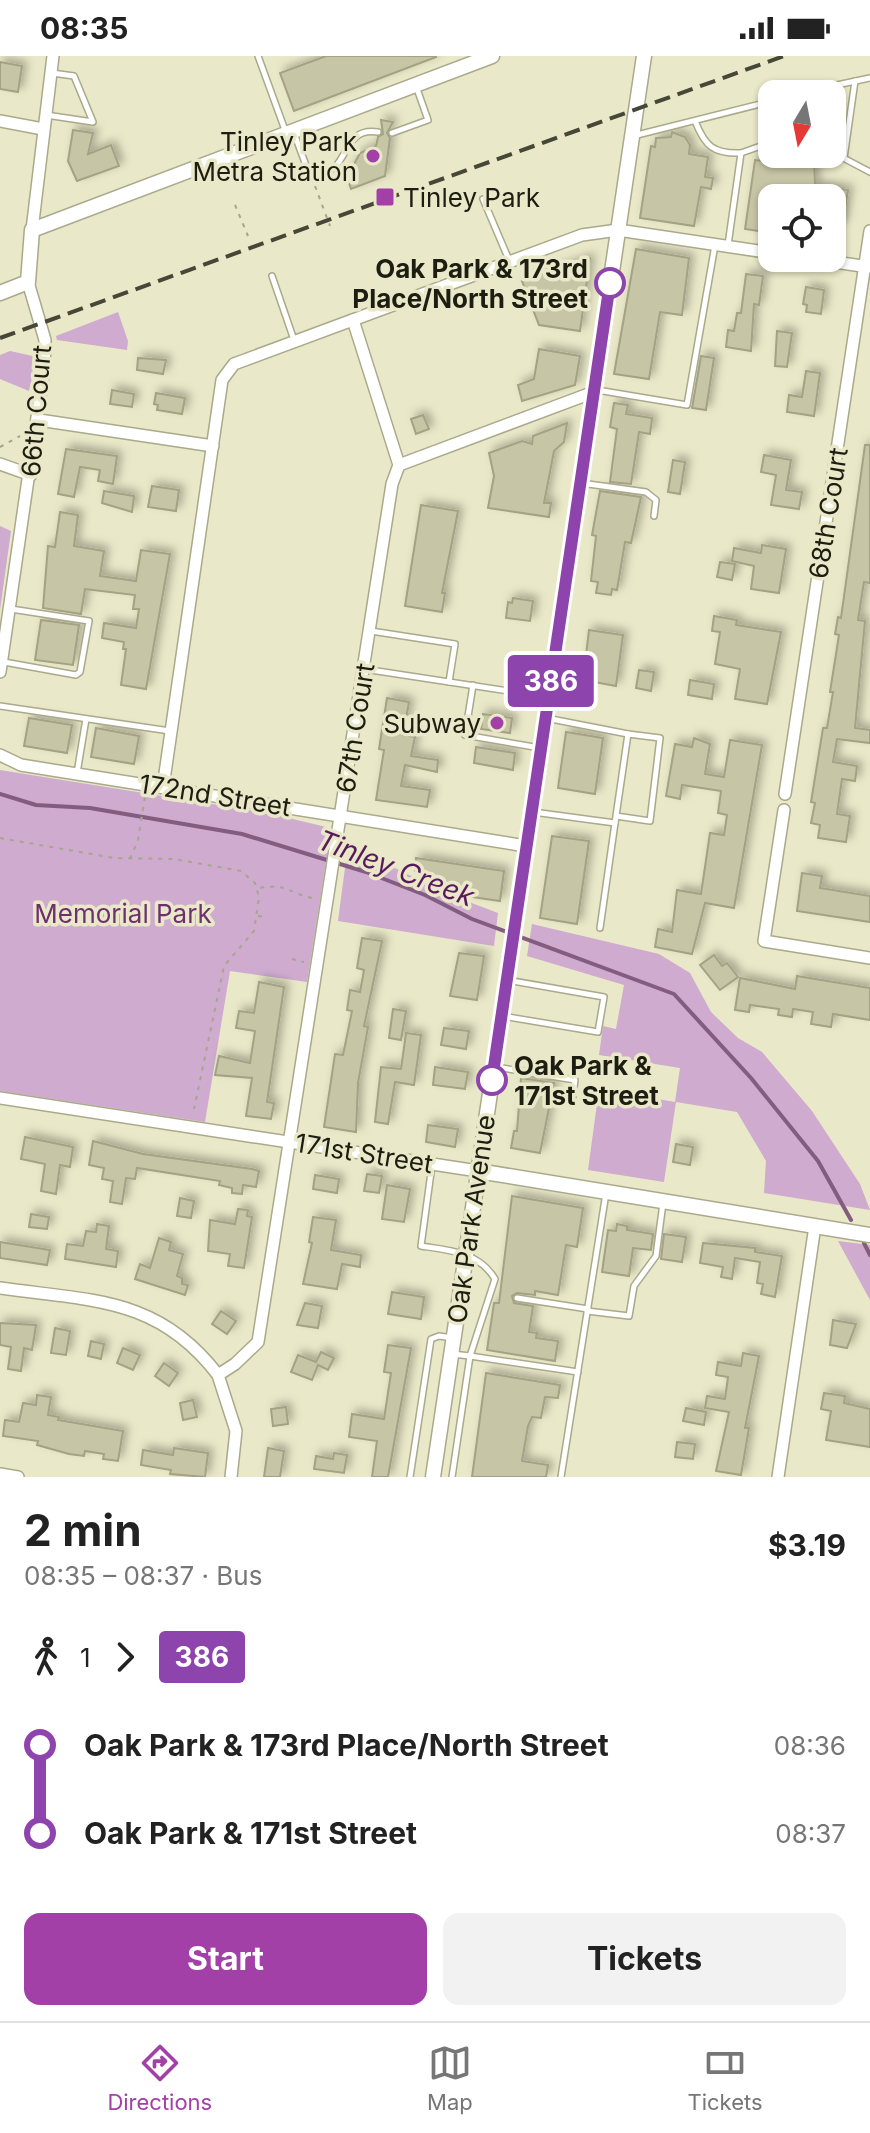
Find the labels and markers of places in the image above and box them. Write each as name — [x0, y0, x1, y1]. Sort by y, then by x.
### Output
place label: Tinley Park Metra Station — [192, 126, 357, 187]
marker: Tinley Park Metra Station — [364, 147, 382, 165]
place label: Tinley Park — [403, 182, 540, 213]
marker: Tinley Park — [374, 186, 396, 208]
place label: Oak Park & 173rd Place/North Street — [352, 253, 588, 314]
marker: Oak Park & 173rd Place/North Street — [595, 268, 625, 298]
place label: Subway — [383, 708, 481, 739]
marker: Subway — [488, 714, 506, 732]
place label: Oak Park & 171st Street — [514, 1050, 659, 1111]
marker: Oak Park & 171st Street — [477, 1065, 507, 1095]

